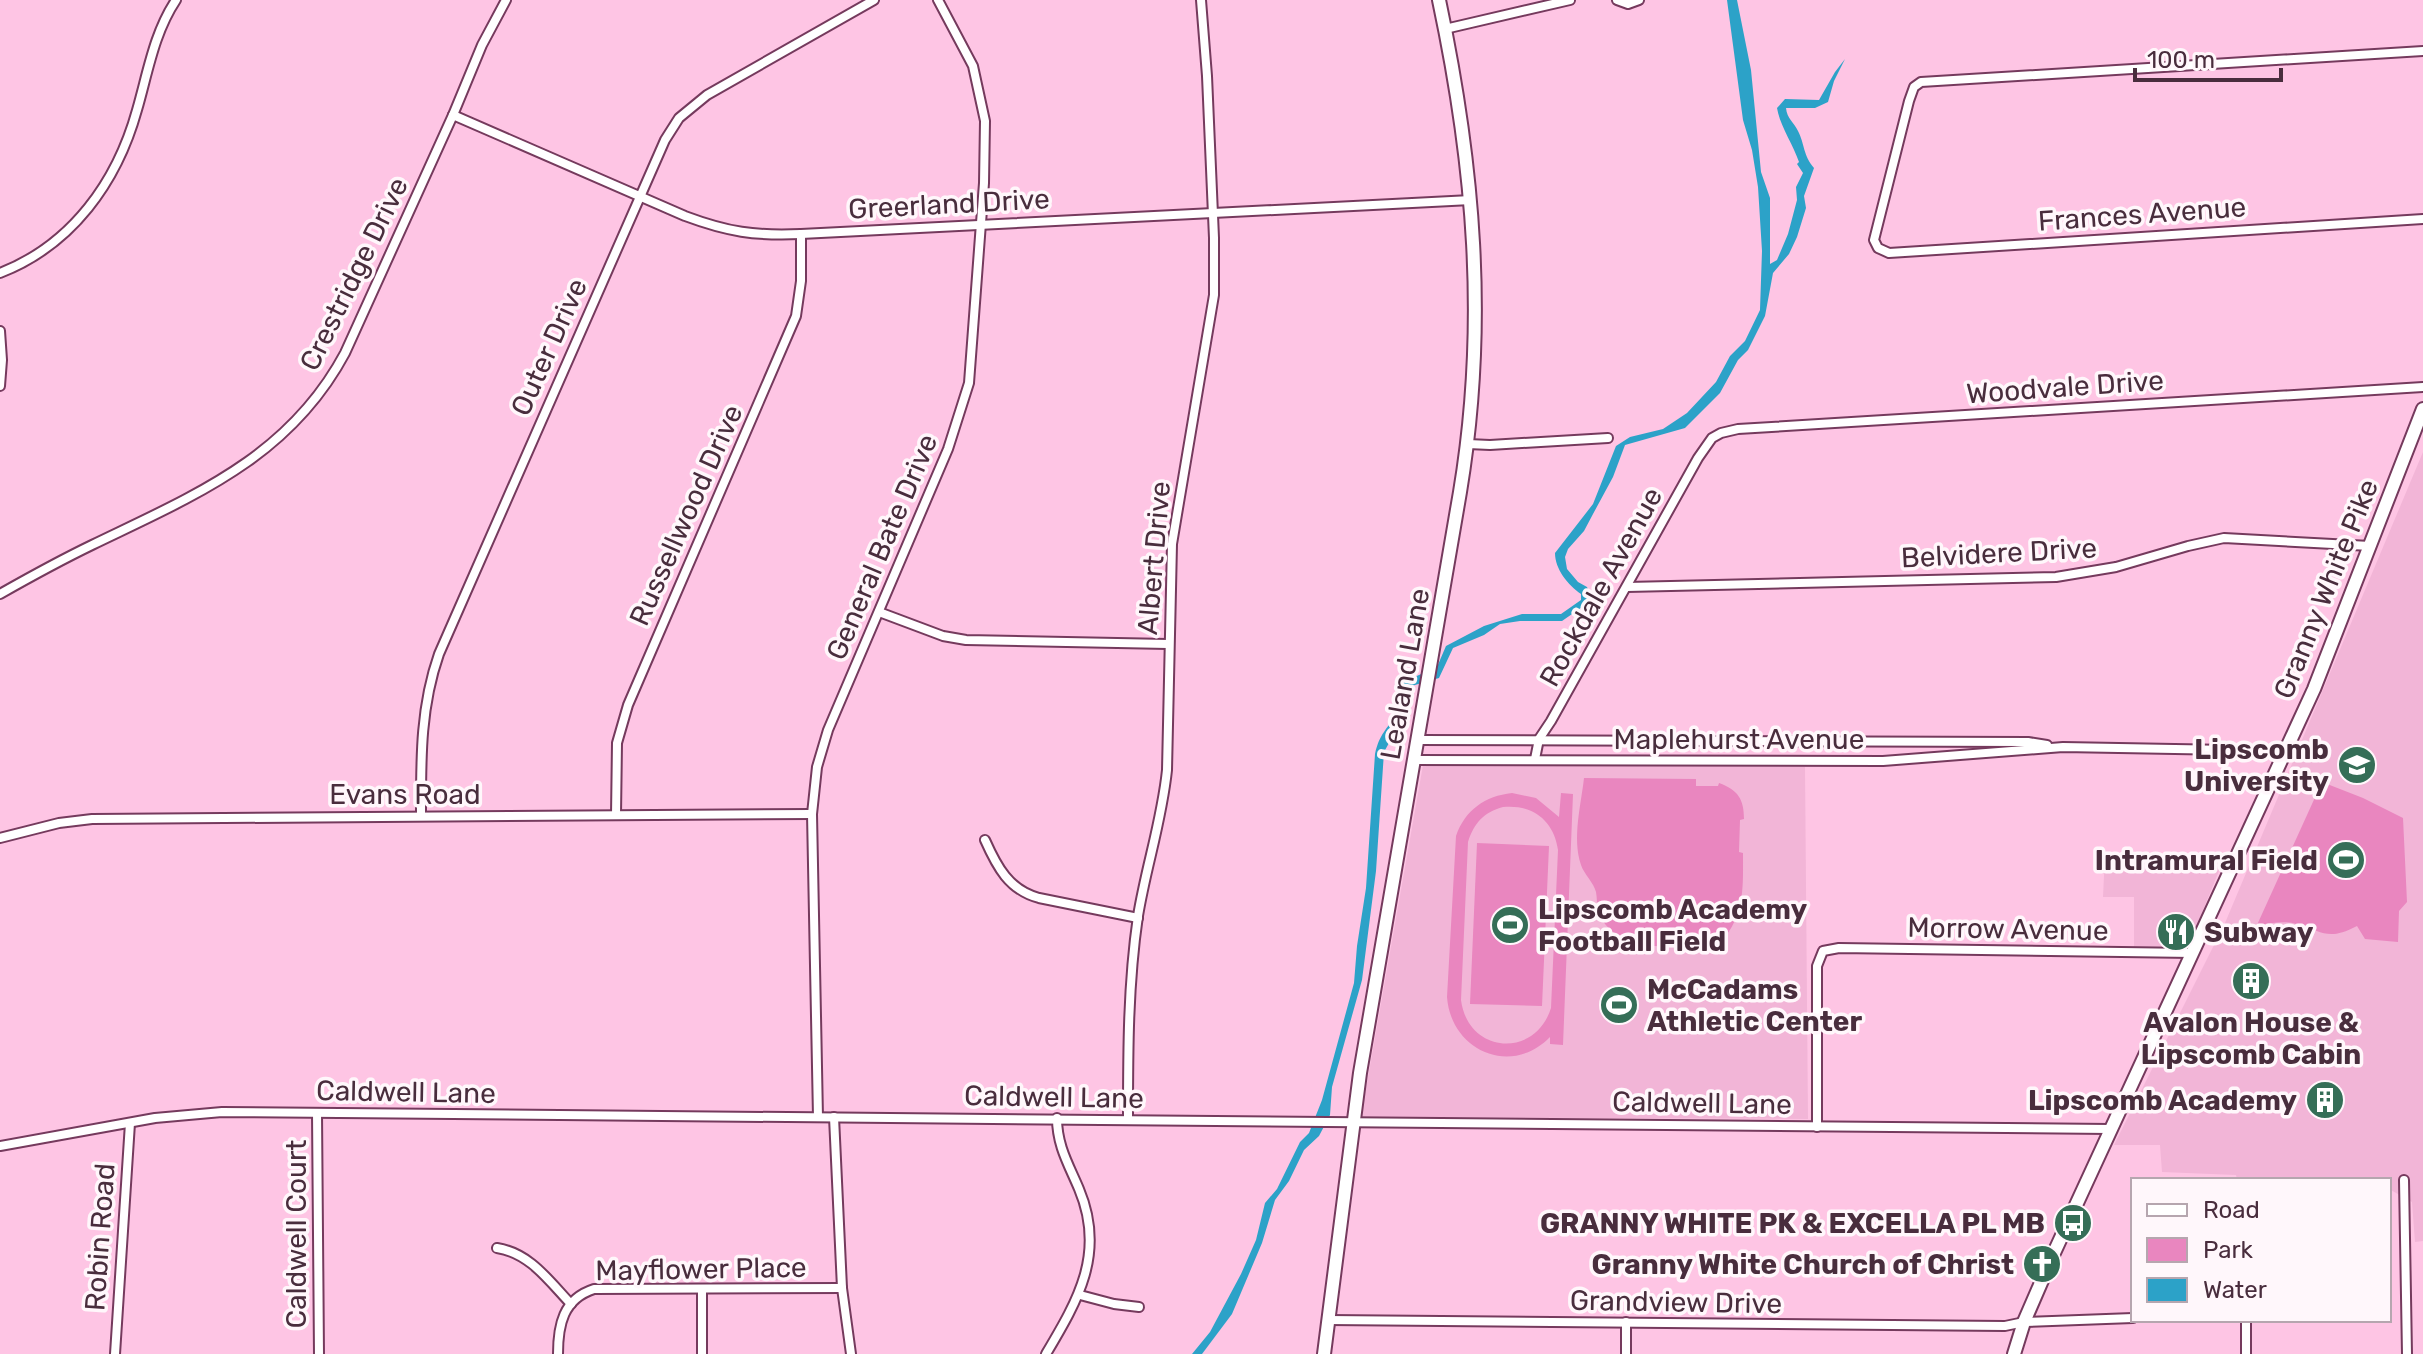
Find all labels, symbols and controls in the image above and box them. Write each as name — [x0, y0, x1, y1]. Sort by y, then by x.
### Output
scale bar — [2135, 32, 2281, 82]
text: 100 m — [2147, 46, 2215, 74]
street label: Crestridge Drive — [293, 172, 415, 376]
street label: Greerland Drive — [847, 182, 1051, 226]
street label: Frances Avenue — [2037, 190, 2247, 238]
street label: Outer Drive — [504, 273, 594, 421]
street label: Woodvale Drive — [1965, 364, 2165, 410]
street label: Russellwood Drive — [622, 399, 750, 631]
street label: General Bate Drive — [820, 429, 944, 665]
street label: Granny White Pike — [2267, 475, 2385, 703]
street label: Albert Drive — [1131, 480, 1177, 636]
street label: Rockdale Avenue — [1533, 482, 1669, 692]
street label: Belvidere Drive — [1900, 531, 2098, 575]
street label: Lealand Lane — [1374, 586, 1436, 762]
street label: Maplehurst Avenue — [1614, 723, 1864, 756]
place label: Lipscomb University — [2184, 733, 2329, 798]
school or university icon: Lipscomb University — [2336, 744, 2378, 786]
street label: Evans Road — [329, 778, 481, 811]
sports icon: Intramural Field — [2325, 839, 2367, 881]
place label: Intramural Field — [2095, 844, 2318, 877]
place label: Lipscomb Academy Football Field — [1538, 893, 1807, 958]
sports icon: Lipscomb Academy Football Field — [1489, 904, 1531, 946]
street label: Morrow Avenue — [1907, 911, 2109, 947]
restaurant icon: Subway — [2155, 911, 2197, 953]
place label: Subway — [2204, 916, 2314, 949]
building icon: Avalon House & Lipscomb Cabin — [2230, 960, 2272, 1002]
place label: McCadams Athletic Center — [1647, 973, 1862, 1038]
sports icon: McCadams Athletic Center — [1598, 984, 1640, 1026]
place label: Avalon House & Lipscomb Cabin — [2141, 1006, 2361, 1071]
street label: Caldwell Lane — [316, 1074, 496, 1110]
street label: Caldwell Lane — [964, 1079, 1144, 1115]
building icon: Lipscomb Academy — [2304, 1079, 2346, 1121]
place label: Lipscomb Academy — [2028, 1084, 2297, 1117]
street label: Caldwell Lane — [1612, 1085, 1792, 1121]
street label: Caldwell Court — [280, 1139, 313, 1328]
street label: Robin Road — [78, 1162, 122, 1312]
legend — [2131, 1178, 2391, 1322]
text: Road — [2203, 1196, 2260, 1224]
bus stop icon: GRANNY WHITE PK & EXCELLA PL MB — [2052, 1202, 2094, 1244]
place label: GRANNY WHITE PK & EXCELLA PL MB — [1540, 1207, 2045, 1240]
text: Park — [2203, 1236, 2254, 1264]
church icon: Granny White Church of Christ — [2021, 1243, 2063, 1285]
place label: Granny White Church of Christ — [1592, 1248, 2014, 1281]
street label: Mayflower Place — [595, 1251, 807, 1287]
text: Water — [2203, 1276, 2267, 1304]
street label: Grandview Drive — [1570, 1284, 1782, 1320]

